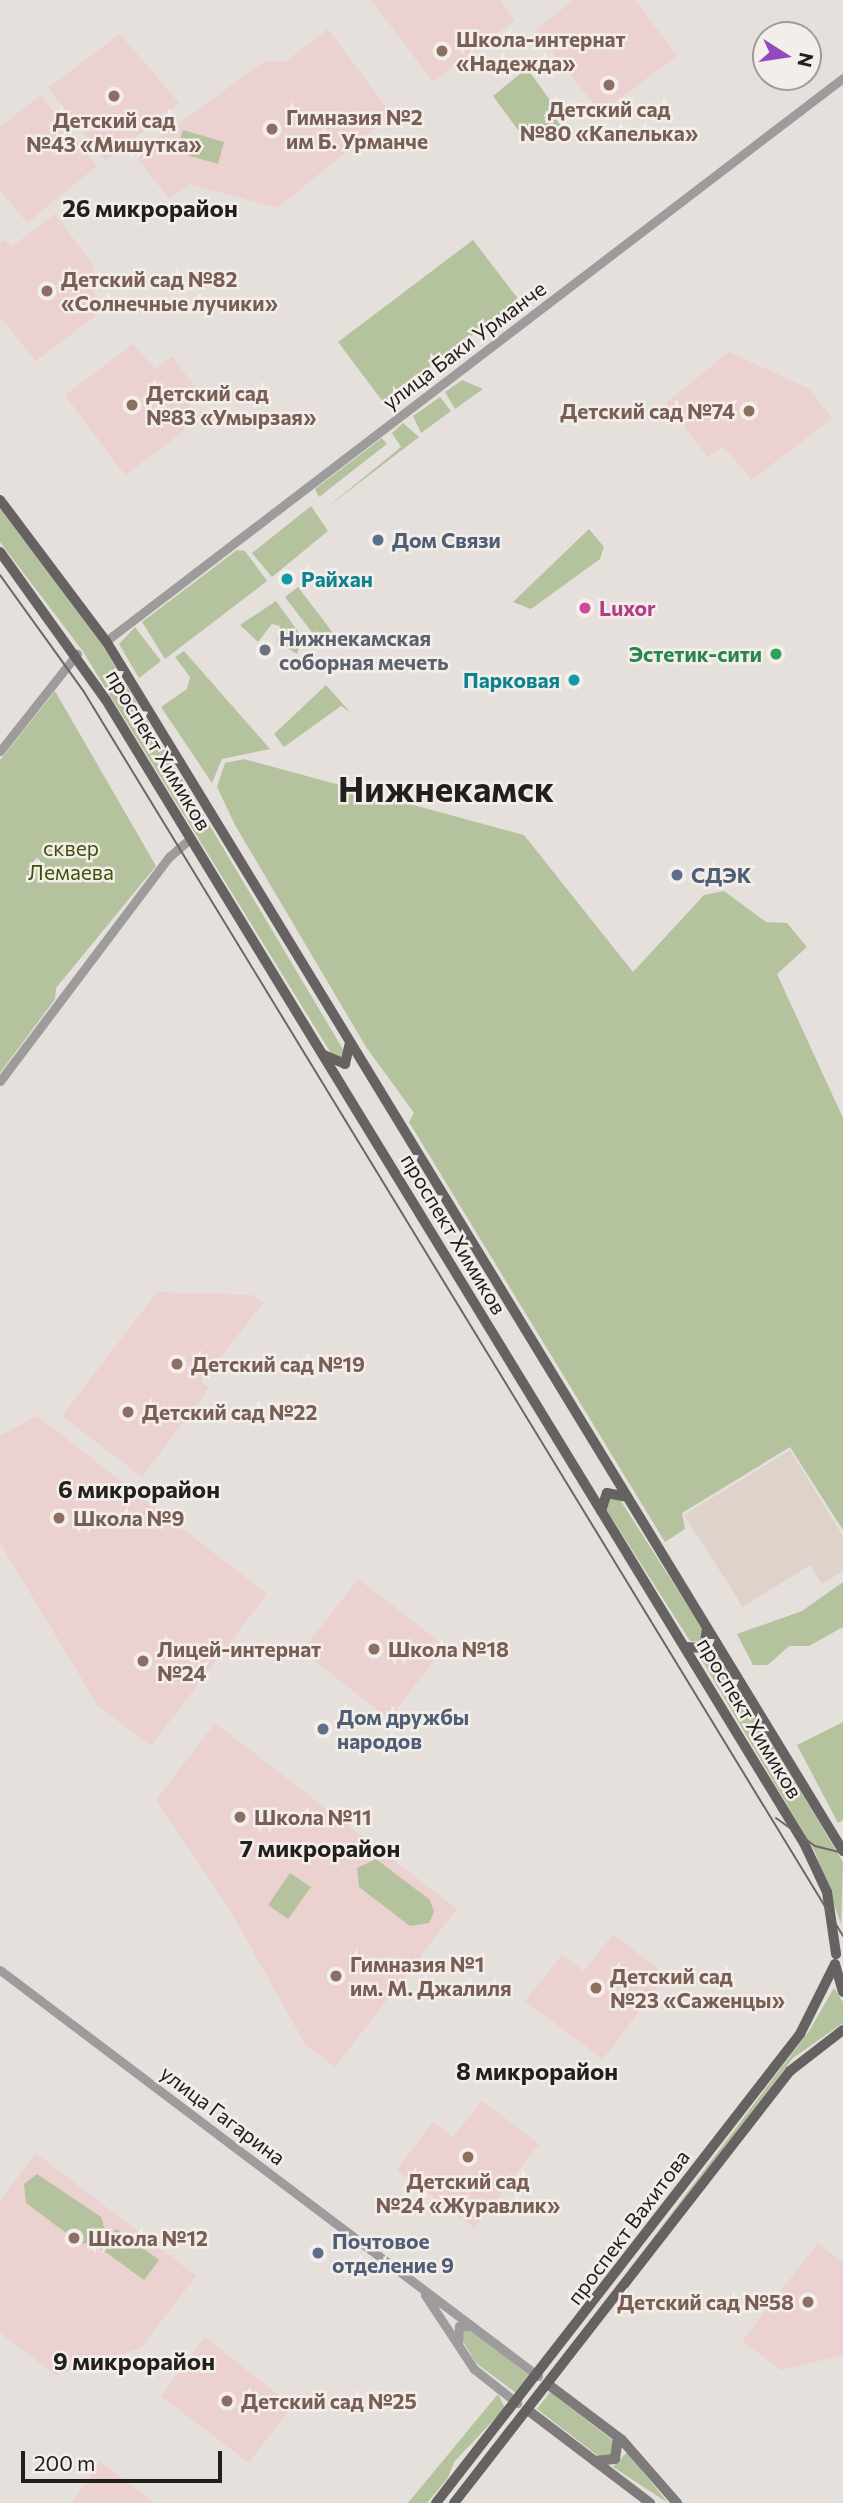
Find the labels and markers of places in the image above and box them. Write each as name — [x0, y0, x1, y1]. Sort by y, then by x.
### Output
place label: Школа-интернат «Надежда» — [456, 26, 626, 76]
marker: Школа-интернат «Надежда» — [434, 43, 450, 59]
marker: Детский сад №80 «Капелька» — [601, 77, 617, 93]
marker: Детский сад №43 «Мишутка» — [106, 88, 122, 104]
place label: Детский сад №80 «Капелька» — [520, 96, 698, 146]
place label: Гимназия №2 им Б. Урманче — [286, 104, 428, 154]
place label: Детский сад №43 «Мишутка» — [26, 107, 202, 157]
marker: Гимназия №2 им Б. Урманче — [264, 121, 280, 137]
place label: Детский сад №82 «Солнечные лучики» — [61, 266, 278, 316]
marker: Детский сад №82 «Солнечные лучики» — [39, 283, 55, 299]
place label: Детский сад №83 «Умырзая» — [146, 380, 316, 430]
marker: Детский сад №83 «Умырзая» — [124, 397, 140, 413]
place label: Детский сад №74 — [560, 398, 735, 424]
marker: Детский сад №74 — [741, 403, 757, 419]
place label: Дом Связи — [392, 527, 501, 553]
marker: Дом Связи — [370, 532, 386, 548]
place label: Райхан — [301, 566, 373, 592]
marker: Райхан — [279, 571, 295, 587]
place label: Luxor — [599, 595, 656, 621]
marker: Luxor — [577, 600, 593, 616]
place label: Нижнекамская соборная мечеть — [279, 625, 449, 675]
place label: Эстетик-сити — [629, 641, 762, 667]
marker: Нижнекамская соборная мечеть — [257, 642, 273, 658]
marker: Эстетик-сити — [768, 646, 784, 662]
place label: Парковая — [463, 667, 560, 693]
marker: Парковая — [566, 672, 582, 688]
place label: СДЭК — [691, 862, 751, 888]
marker: СДЭК — [669, 867, 685, 883]
place label: Детский сад №19 — [191, 1351, 365, 1377]
marker: Детский сад №19 — [169, 1356, 185, 1372]
place label: Детский сад №22 — [142, 1399, 317, 1425]
marker: Детский сад №22 — [120, 1404, 136, 1420]
place label: Школа №9 — [73, 1505, 184, 1531]
marker: Школа №9 — [51, 1510, 67, 1526]
place label: Лицей-интернат №24 — [157, 1636, 321, 1686]
place label: Школа №18 — [388, 1636, 509, 1662]
marker: Школа №18 — [366, 1641, 382, 1657]
marker: Лицей-интернат №24 — [135, 1653, 151, 1669]
place label: Дом дружбы народов — [337, 1704, 469, 1754]
marker: Дом дружбы народов — [315, 1721, 331, 1737]
place label: Школа №11 — [254, 1804, 371, 1830]
marker: Школа №11 — [232, 1809, 248, 1825]
place label: Гимназия №1 им. М. Джалиля — [350, 1951, 512, 2001]
place label: Детский сад №23 «Саженцы» — [610, 1963, 785, 2013]
marker: Гимназия №1 им. М. Джалиля — [328, 1968, 344, 1984]
marker: Детский сад №23 «Саженцы» — [588, 1980, 604, 1996]
marker: Детский сад №24 «Журавлик» — [460, 2149, 476, 2165]
place label: Детский сад №24 «Журавлик» — [376, 2168, 560, 2218]
place label: Школа №12 — [88, 2225, 208, 2251]
place label: Почтовое отделение 9 — [332, 2228, 454, 2278]
marker: Школа №12 — [66, 2230, 82, 2246]
marker: Почтовое отделение 9 — [310, 2245, 326, 2261]
place label: Детский сад №58 — [617, 2289, 794, 2315]
marker: Детский сад №58 — [800, 2294, 816, 2310]
place label: Детский сад №25 — [241, 2388, 417, 2414]
marker: Детский сад №25 — [219, 2393, 235, 2409]

